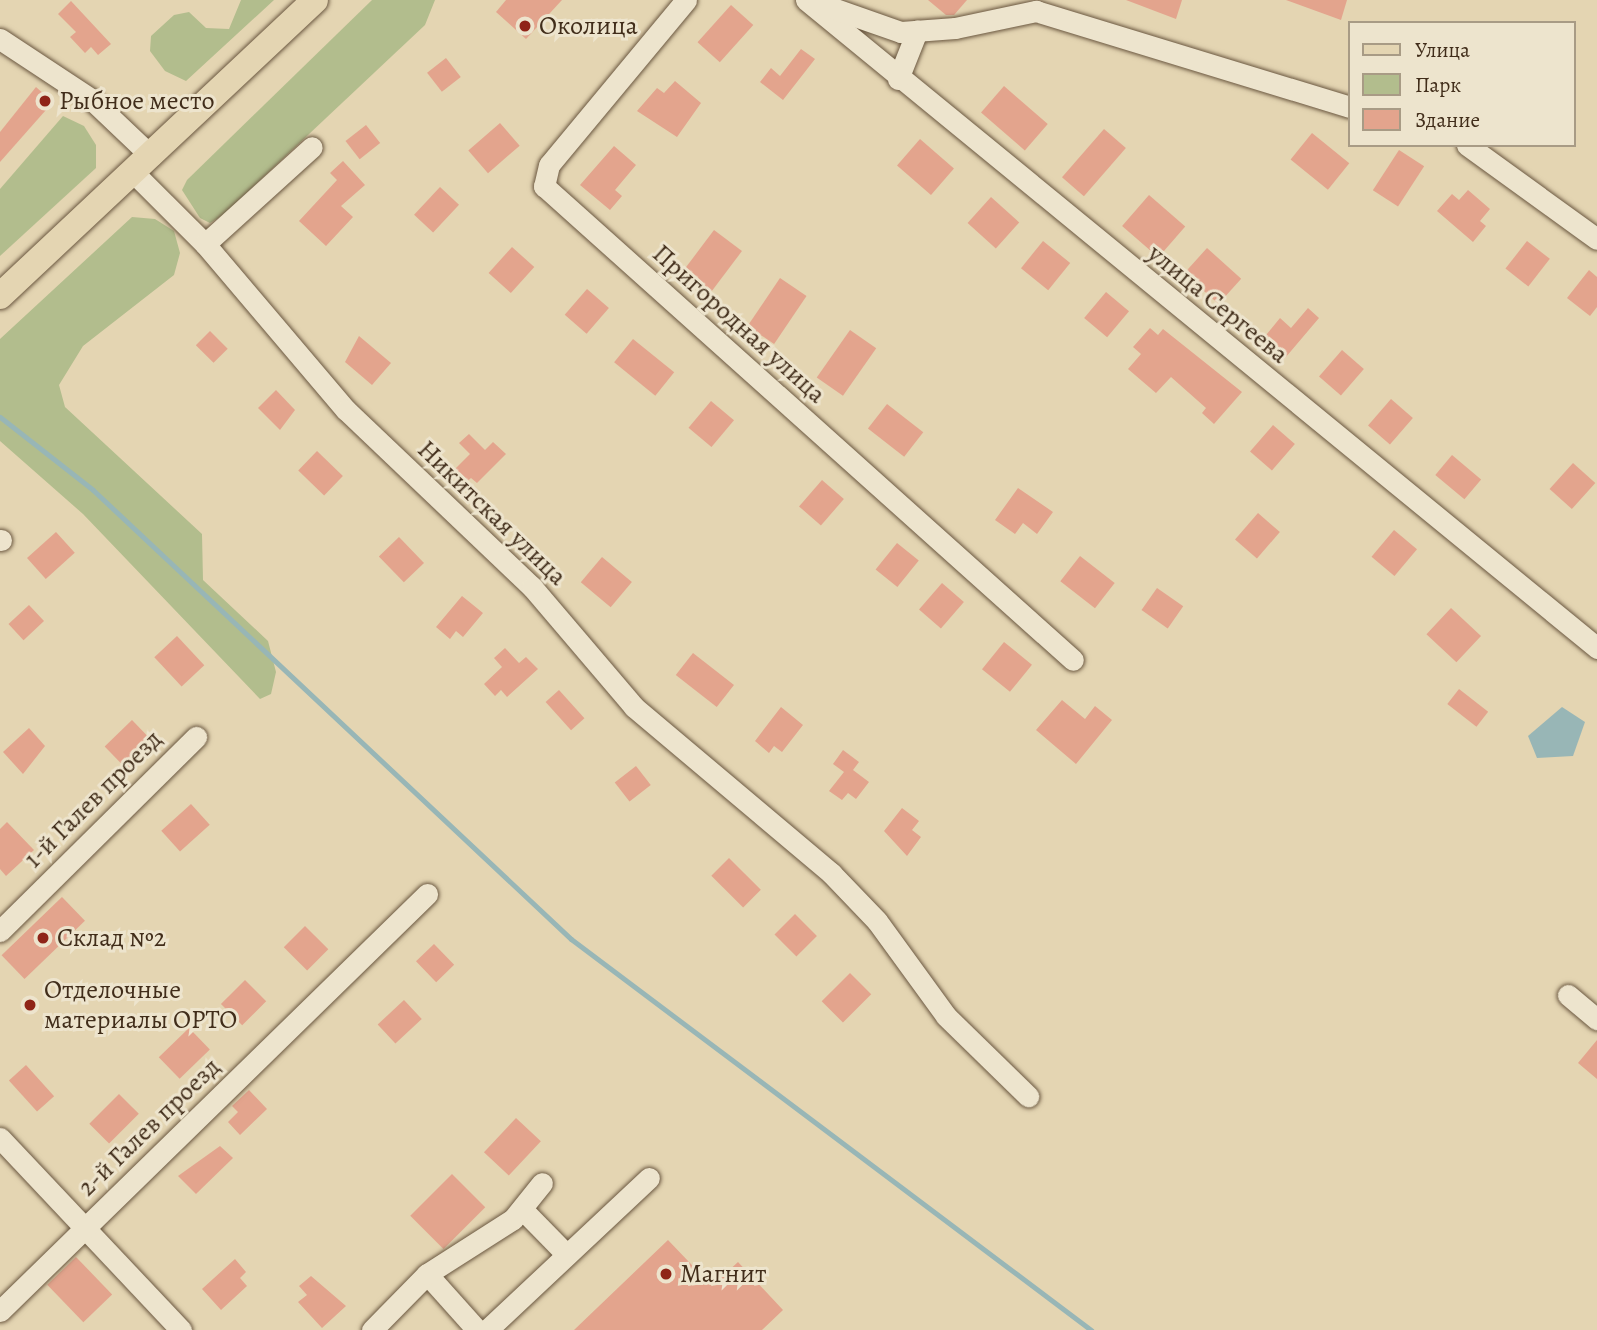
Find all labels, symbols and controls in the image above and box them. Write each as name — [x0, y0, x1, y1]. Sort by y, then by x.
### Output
place label: Околица — [539, 10, 638, 42]
marker: Околица — [517, 18, 533, 34]
legend — [1348, 21, 1576, 147]
text: Улица — [1415, 36, 1470, 64]
text: Парк — [1415, 71, 1461, 99]
place label: Рыбное место — [59, 85, 215, 117]
marker: Рыбное место — [37, 93, 53, 109]
text: Здание — [1415, 106, 1480, 134]
street label: Пригородная улица — [646, 238, 832, 410]
street label: улица Сергеева — [1141, 238, 1295, 370]
street label: Никитская улица — [411, 434, 573, 592]
street label: 1-й Галев проезд — [18, 724, 168, 874]
place label: Склад №2 — [57, 922, 166, 954]
marker: Склад №2 — [35, 930, 51, 946]
place label: Отделочные материалы ОРТО — [44, 974, 237, 1036]
marker: Отделочные материалы ОРТО — [22, 997, 38, 1013]
street label: 2-й Галев проезд — [71, 1051, 227, 1203]
place label: Магнит — [680, 1258, 767, 1290]
marker: Магнит — [658, 1266, 674, 1282]

